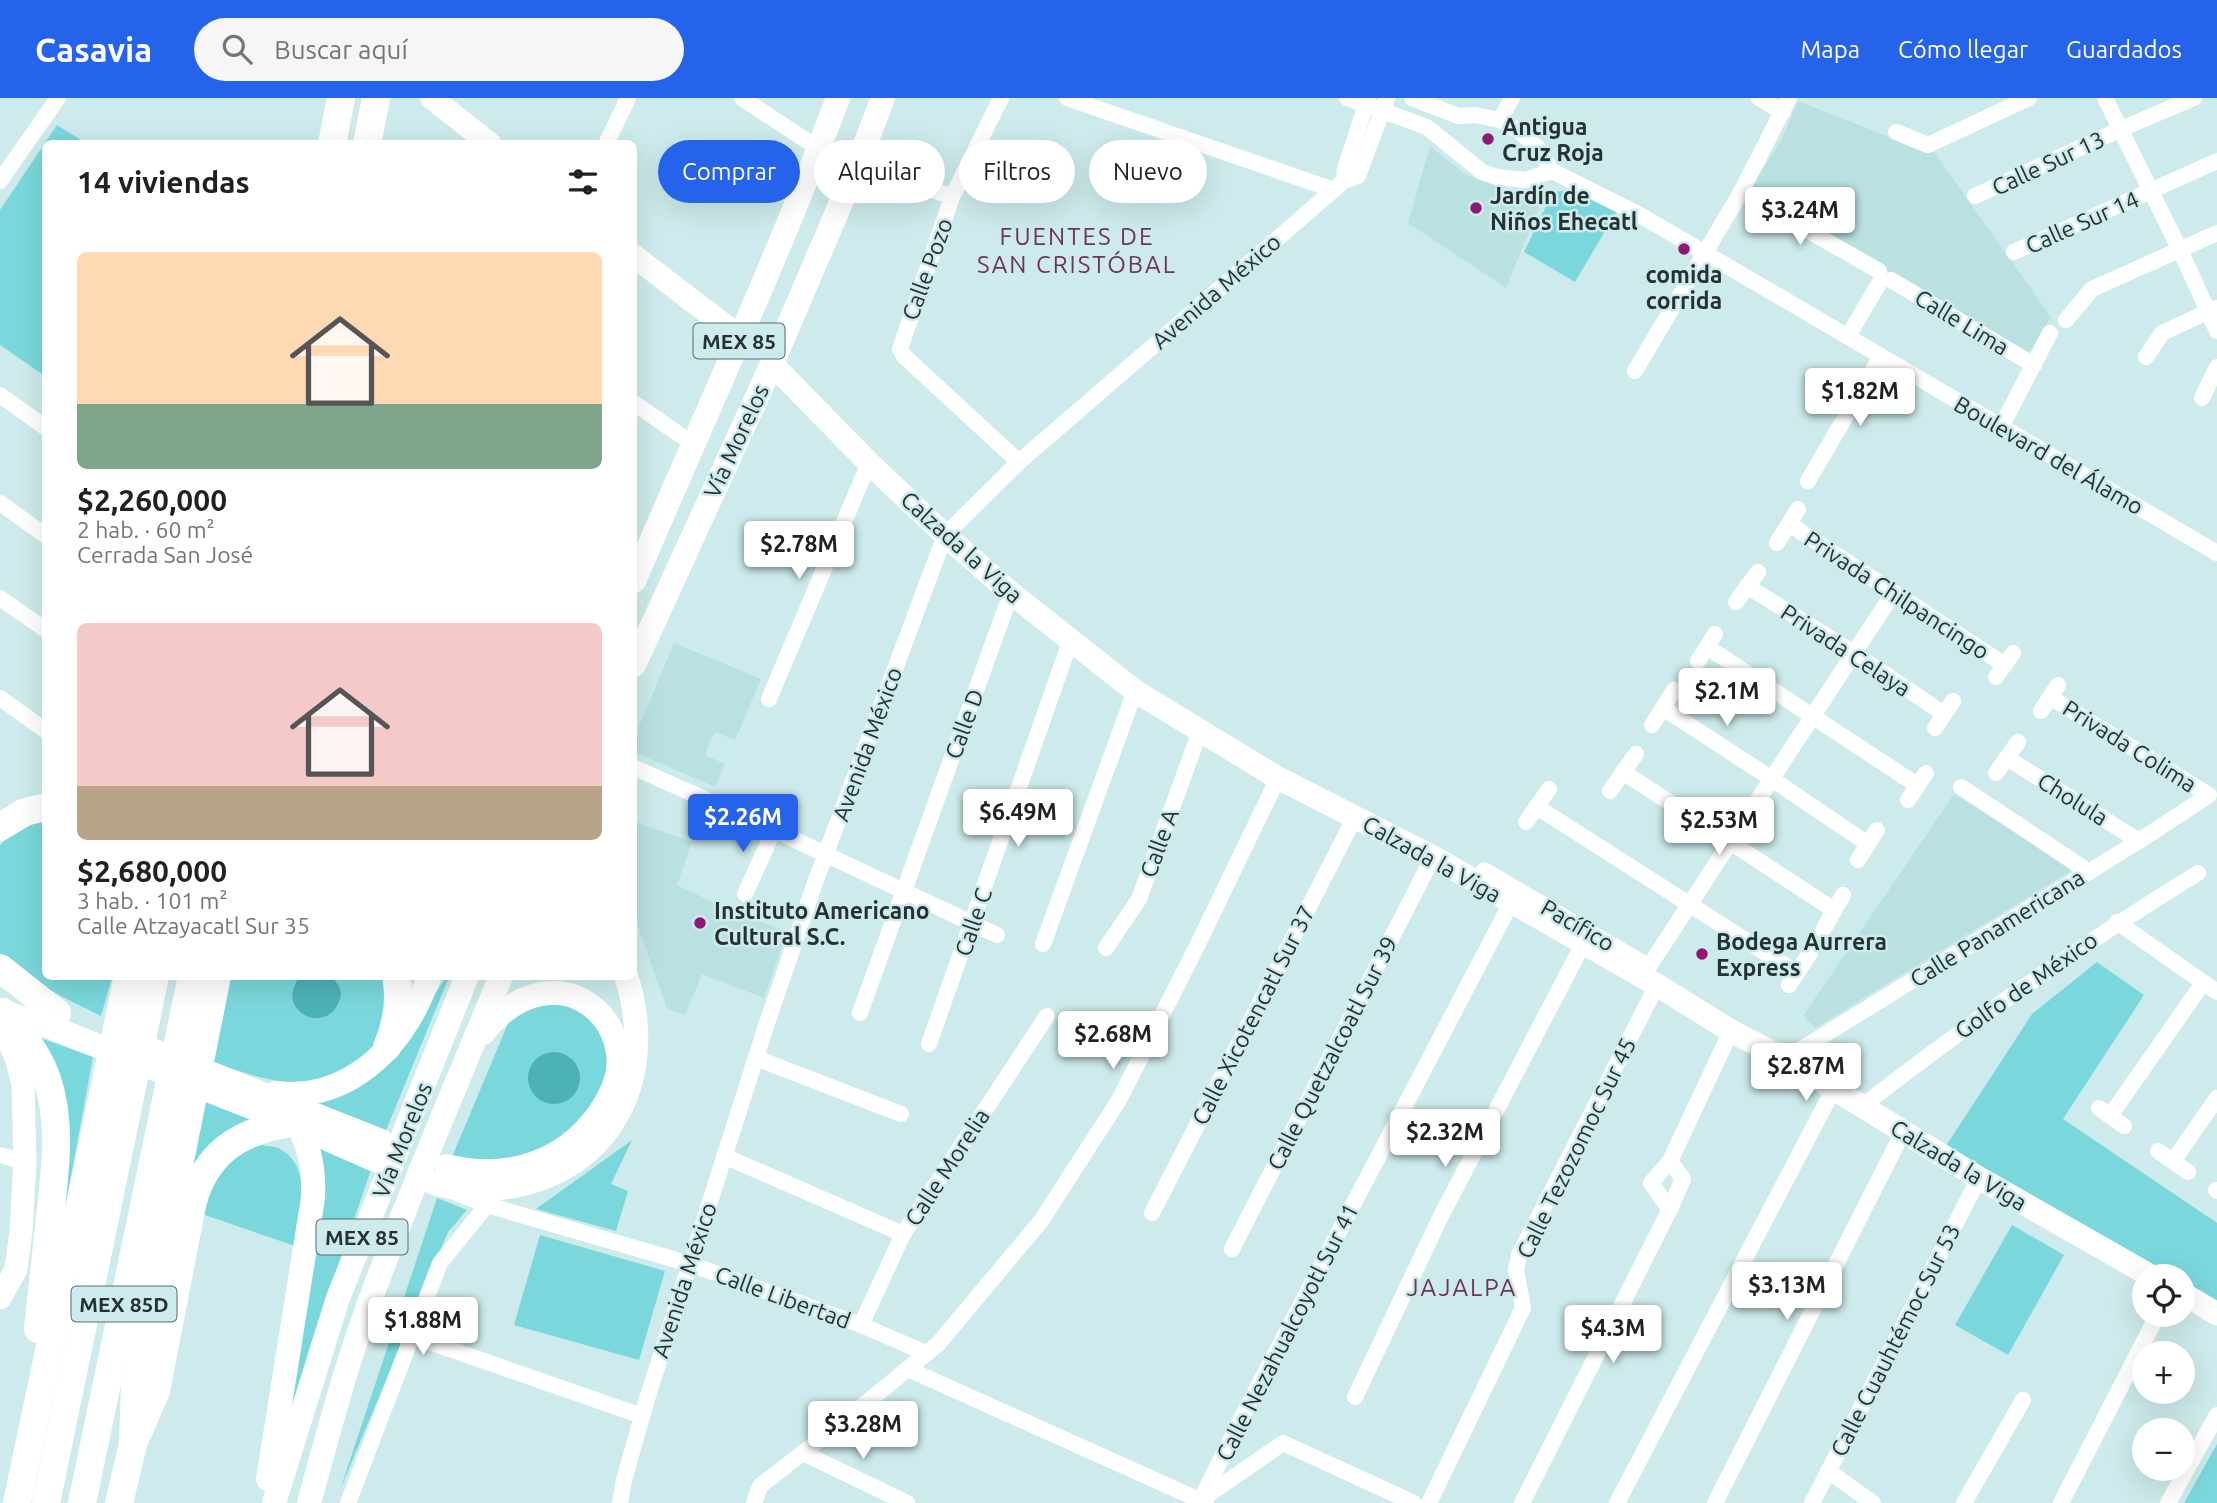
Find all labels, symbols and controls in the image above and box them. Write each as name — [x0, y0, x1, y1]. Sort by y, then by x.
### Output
search box — [194, 18, 684, 81]
icon: search — [218, 30, 256, 68]
text: Casavia — [35, 31, 152, 68]
text: Buscar aquí — [274, 35, 408, 64]
text: Mapa — [1800, 36, 1860, 63]
text: Cómo llegar — [1898, 36, 2028, 63]
text: Guardados — [2066, 36, 2182, 63]
place label: Antigua Cruz Roja — [1502, 114, 1604, 165]
street label: Calle Sur 13 — [1988, 126, 2108, 200]
marker: Antigua Cruz Roja — [1480, 131, 1496, 147]
chip: Comprar — [658, 140, 800, 203]
chip: Alquilar — [814, 140, 945, 203]
chip: Filtros — [959, 140, 1075, 203]
chip: Nuevo — [1089, 140, 1207, 203]
icon: filters — [564, 163, 602, 201]
text: 14 viviendas — [77, 165, 250, 199]
place label: Jardín de Niños Ehecatl — [1490, 183, 1638, 234]
street label: Calle Sur 14 — [2022, 186, 2142, 258]
pin: $3.24M — [1743, 188, 1857, 247]
text: $3.24M — [1761, 197, 1839, 222]
marker: Jardín de Niños Ehecatl — [1468, 200, 1484, 216]
street label: Calle Pozo — [897, 215, 957, 323]
district label: FUENTES DE SAN CRISTÓBAL — [977, 223, 1177, 278]
street label: Avenida México — [1147, 229, 1285, 353]
marker: comida corrida — [1676, 241, 1692, 257]
place label: comida corrida — [1645, 262, 1723, 313]
street label: Calle Lima — [1911, 284, 2013, 360]
icon: home — [277, 298, 403, 424]
road number: MEX 85 — [694, 324, 784, 358]
pin: $1.82M — [1803, 368, 1917, 428]
text: $1.82M — [1821, 378, 1899, 403]
street label: Vía Morelos — [699, 380, 773, 502]
street label: Boulevard del Álamo — [1950, 390, 2148, 519]
text: $2,260,000 — [77, 483, 227, 517]
street label: Calzada la Viga — [896, 486, 1028, 608]
text: 2 hab. · 60 m² — [77, 517, 215, 542]
pin: $2.78M — [742, 522, 856, 581]
street label: Privada Chilpancingo — [1800, 526, 1994, 664]
text: $2.78M — [760, 531, 838, 556]
text: Cerrada San José — [77, 542, 253, 567]
street label: Privada Celaya — [1777, 599, 1915, 701]
street label: Avenida México — [828, 664, 906, 824]
pin: $2.1M — [1678, 668, 1776, 728]
icon: home — [277, 669, 403, 795]
text: $2.1M — [1694, 678, 1760, 703]
street label: Calle D — [940, 686, 988, 762]
street label: Privada Colima — [2059, 695, 2201, 797]
street label: Cholula — [2033, 768, 2113, 830]
pin: $6.49M — [961, 790, 1075, 849]
pin: $2.26M — [686, 794, 800, 854]
pin: $2.53M — [1662, 798, 1776, 857]
text: $6.49M — [979, 799, 1057, 824]
text: $2.26M — [704, 804, 782, 829]
street label: Calle A — [1135, 805, 1183, 881]
text: $2.53M — [1680, 807, 1758, 832]
street label: Calzada la Viga — [1359, 811, 1505, 907]
text: $2,680,000 — [77, 854, 227, 888]
street label: Calle Panamericana — [1905, 864, 2089, 992]
street label: Calle C — [950, 885, 996, 959]
text: 3 hab. · 101 m² — [77, 888, 228, 913]
street label: Pacífico — [1537, 894, 1619, 956]
place label: Instituto Americano Cultural S.C. — [714, 898, 930, 949]
street label: Calle Xicotencatl Sur 37 — [1187, 901, 1319, 1129]
text: Calle Atzayacatl Sur 35 — [77, 913, 310, 938]
marker: Instituto Americano Cultural S.C. — [692, 915, 708, 931]
street label: Golfo de México — [1950, 927, 2102, 1043]
place label: Bodega Aurrera Express — [1716, 929, 1887, 980]
street label: Calle Quetzalcoatl Sur 39 — [1262, 932, 1402, 1174]
marker: Bodega Aurrera Express — [1694, 946, 1710, 962]
pin: $2.68M — [1056, 1012, 1170, 1071]
text: $2.68M — [1074, 1021, 1152, 1046]
street label: Calle Tezozomoc Sur 45 — [1512, 1034, 1640, 1262]
pin: $2.87M — [1749, 1044, 1863, 1103]
text: $2.87M — [1767, 1053, 1845, 1078]
street label: Vía Morelos — [367, 1079, 437, 1201]
street label: Calle Morelia — [900, 1104, 994, 1230]
pin: $2.32M — [1388, 1110, 1502, 1169]
street label: Calzada la Viga — [1887, 1115, 2031, 1215]
text: $2.32M — [1406, 1119, 1484, 1144]
street label: Avenida México — [647, 1199, 721, 1361]
street label: Calle Nezahualcoyotl Sur 41 — [1211, 1199, 1363, 1465]
road number: MEX 85 — [316, 1220, 408, 1254]
street label: Calle Cuauhtémoc Sur 53 — [1825, 1220, 1965, 1460]
street label: Calle Libertad — [712, 1261, 854, 1333]
pin: $3.13M — [1730, 1262, 1844, 1322]
map controls — [2132, 1264, 2195, 1481]
button: locate — [2132, 1264, 2195, 1327]
text: $3.13M — [1748, 1272, 1826, 1297]
district label: JAJALPA — [1407, 1274, 1517, 1301]
road number: MEX 85D — [72, 1286, 176, 1322]
pin: $1.88M — [366, 1298, 480, 1357]
pin: $4.3M — [1564, 1306, 1662, 1365]
text: $1.88M — [384, 1307, 462, 1332]
text: $4.3M — [1580, 1315, 1646, 1340]
button: + — [2132, 1341, 2195, 1404]
pin: $3.28M — [806, 1402, 920, 1461]
text: $3.28M — [824, 1411, 902, 1436]
button: − — [2132, 1418, 2195, 1481]

